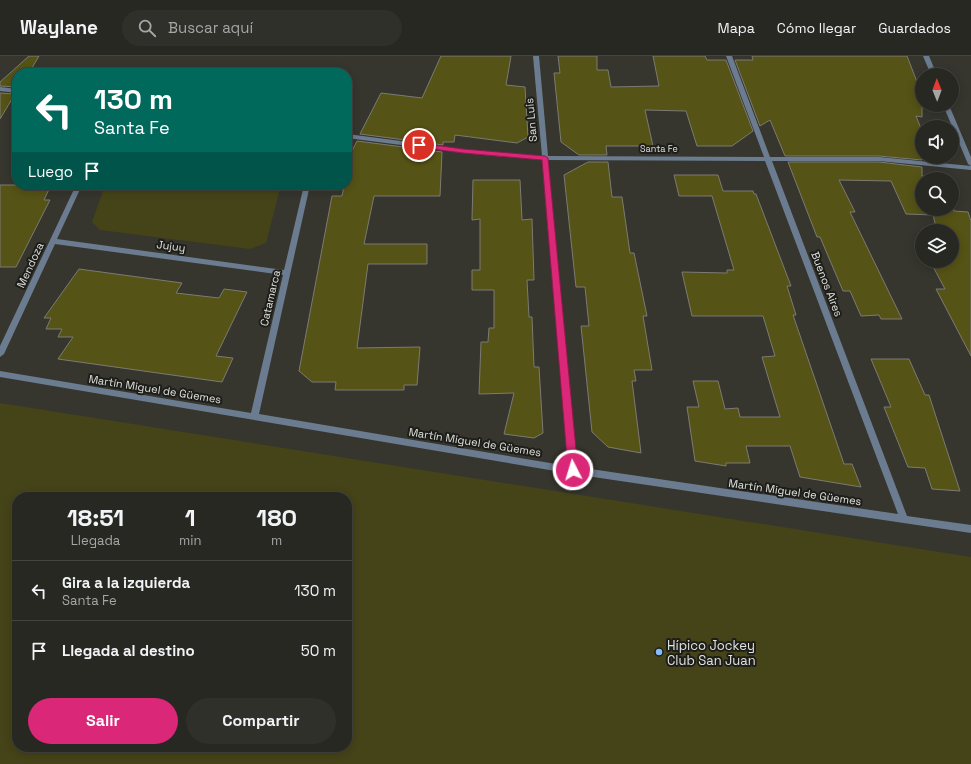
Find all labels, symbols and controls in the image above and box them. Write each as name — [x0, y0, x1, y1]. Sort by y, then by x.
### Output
search box — [122, 10, 402, 46]
text: Waylane — [20, 15, 98, 40]
icon: search — [136, 17, 158, 39]
text: Buscar aquí — [168, 18, 253, 37]
text: Mapa — [718, 19, 755, 37]
text: Cómo llegar — [777, 19, 856, 37]
text: Guardados — [878, 19, 951, 37]
north arrow — [915, 68, 959, 112]
map controls — [915, 68, 959, 268]
text: 130 m — [94, 81, 173, 117]
icon: left — [28, 84, 80, 136]
street label: San Luis — [522, 97, 540, 142]
text: Santa Fe — [94, 116, 170, 139]
button: sound — [915, 120, 959, 164]
pin — [402, 128, 436, 162]
icon: arrive — [408, 134, 430, 156]
street label: Santa Fe — [640, 143, 678, 155]
icon: arrive — [81, 160, 103, 182]
text: Luego — [28, 162, 73, 181]
button: search — [915, 172, 959, 216]
button: layers — [915, 224, 959, 268]
street label: Jujuy — [156, 237, 186, 255]
street label: Mendoza — [13, 239, 47, 290]
street label: Buenos Aires — [808, 250, 846, 319]
street label: Catamarca — [257, 268, 283, 327]
street label: Martín Miguel de Güemes — [88, 372, 222, 406]
street label: Martín Miguel de Güemes — [408, 425, 542, 459]
position arrow — [552, 449, 594, 491]
street label: Martín Miguel de Güemes — [728, 476, 863, 508]
text: 18:51 — [67, 502, 124, 533]
text: 1 — [185, 502, 196, 533]
text: 180 — [256, 502, 297, 533]
text: Llegada — [71, 532, 120, 549]
text: min — [179, 532, 201, 549]
text: m — [271, 532, 282, 549]
text: Gira a la izquierda — [62, 573, 190, 592]
icon: left — [28, 580, 50, 602]
text: 130 m — [294, 581, 336, 600]
text: Santa Fe — [62, 592, 117, 609]
place label: Hípico Jockey Club San Juan — [667, 637, 756, 669]
icon: arrive — [28, 640, 50, 662]
text: Llegada al destino — [62, 641, 195, 660]
text: 50 m — [301, 641, 336, 660]
marker: Hípico Jockey Club San Juan — [654, 647, 664, 657]
button: Salir — [28, 698, 178, 744]
button: Compartir — [186, 698, 336, 744]

